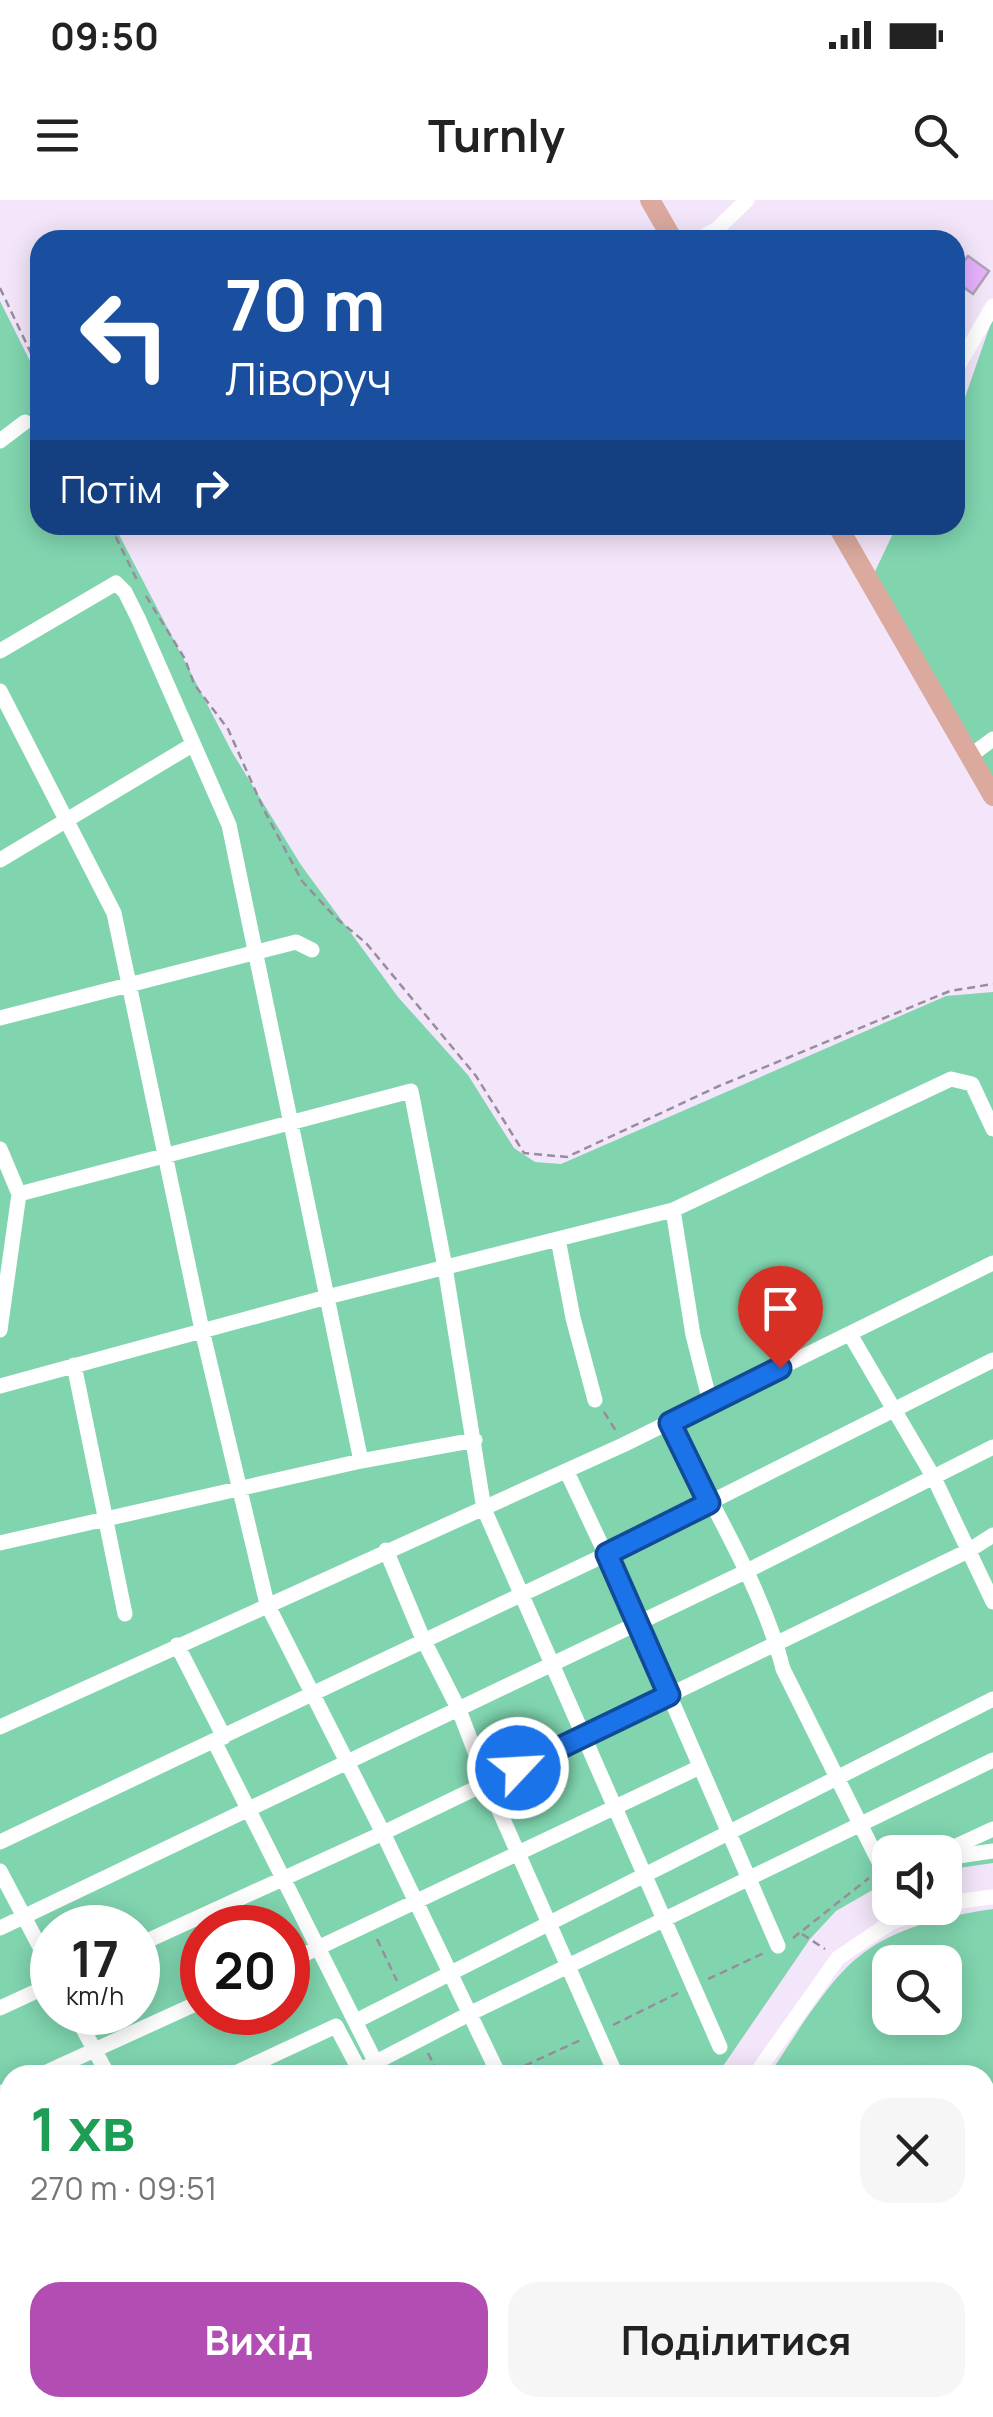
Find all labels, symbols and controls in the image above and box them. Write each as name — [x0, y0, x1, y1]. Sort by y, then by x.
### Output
text: 09:50 — [50, 9, 159, 61]
text: Turnly — [428, 104, 565, 166]
icon: menu — [30, 108, 85, 163]
icon: search — [908, 108, 963, 163]
text: 70 m — [225, 256, 385, 352]
icon: left — [60, 270, 190, 400]
text: Ліворуч — [225, 347, 392, 409]
icon: right — [183, 460, 238, 515]
text: Потім — [60, 462, 163, 514]
pin — [738, 1266, 823, 1369]
icon: arrive — [753, 1281, 808, 1336]
position arrow — [466, 1716, 570, 1820]
map controls — [872, 1835, 962, 2035]
button: sound — [872, 1835, 962, 1925]
speed limit sign: 20 — [180, 1905, 310, 2035]
text: 17 — [71, 1924, 119, 1992]
button: search — [872, 1945, 962, 2035]
text: km/h — [66, 1978, 124, 2013]
text: 1 хв — [30, 2087, 135, 2169]
button: close — [860, 2098, 965, 2203]
text: 270 m · 09:51 — [30, 2166, 217, 2210]
button: Вихід — [30, 2282, 488, 2397]
button: Поділитися — [508, 2282, 965, 2397]

